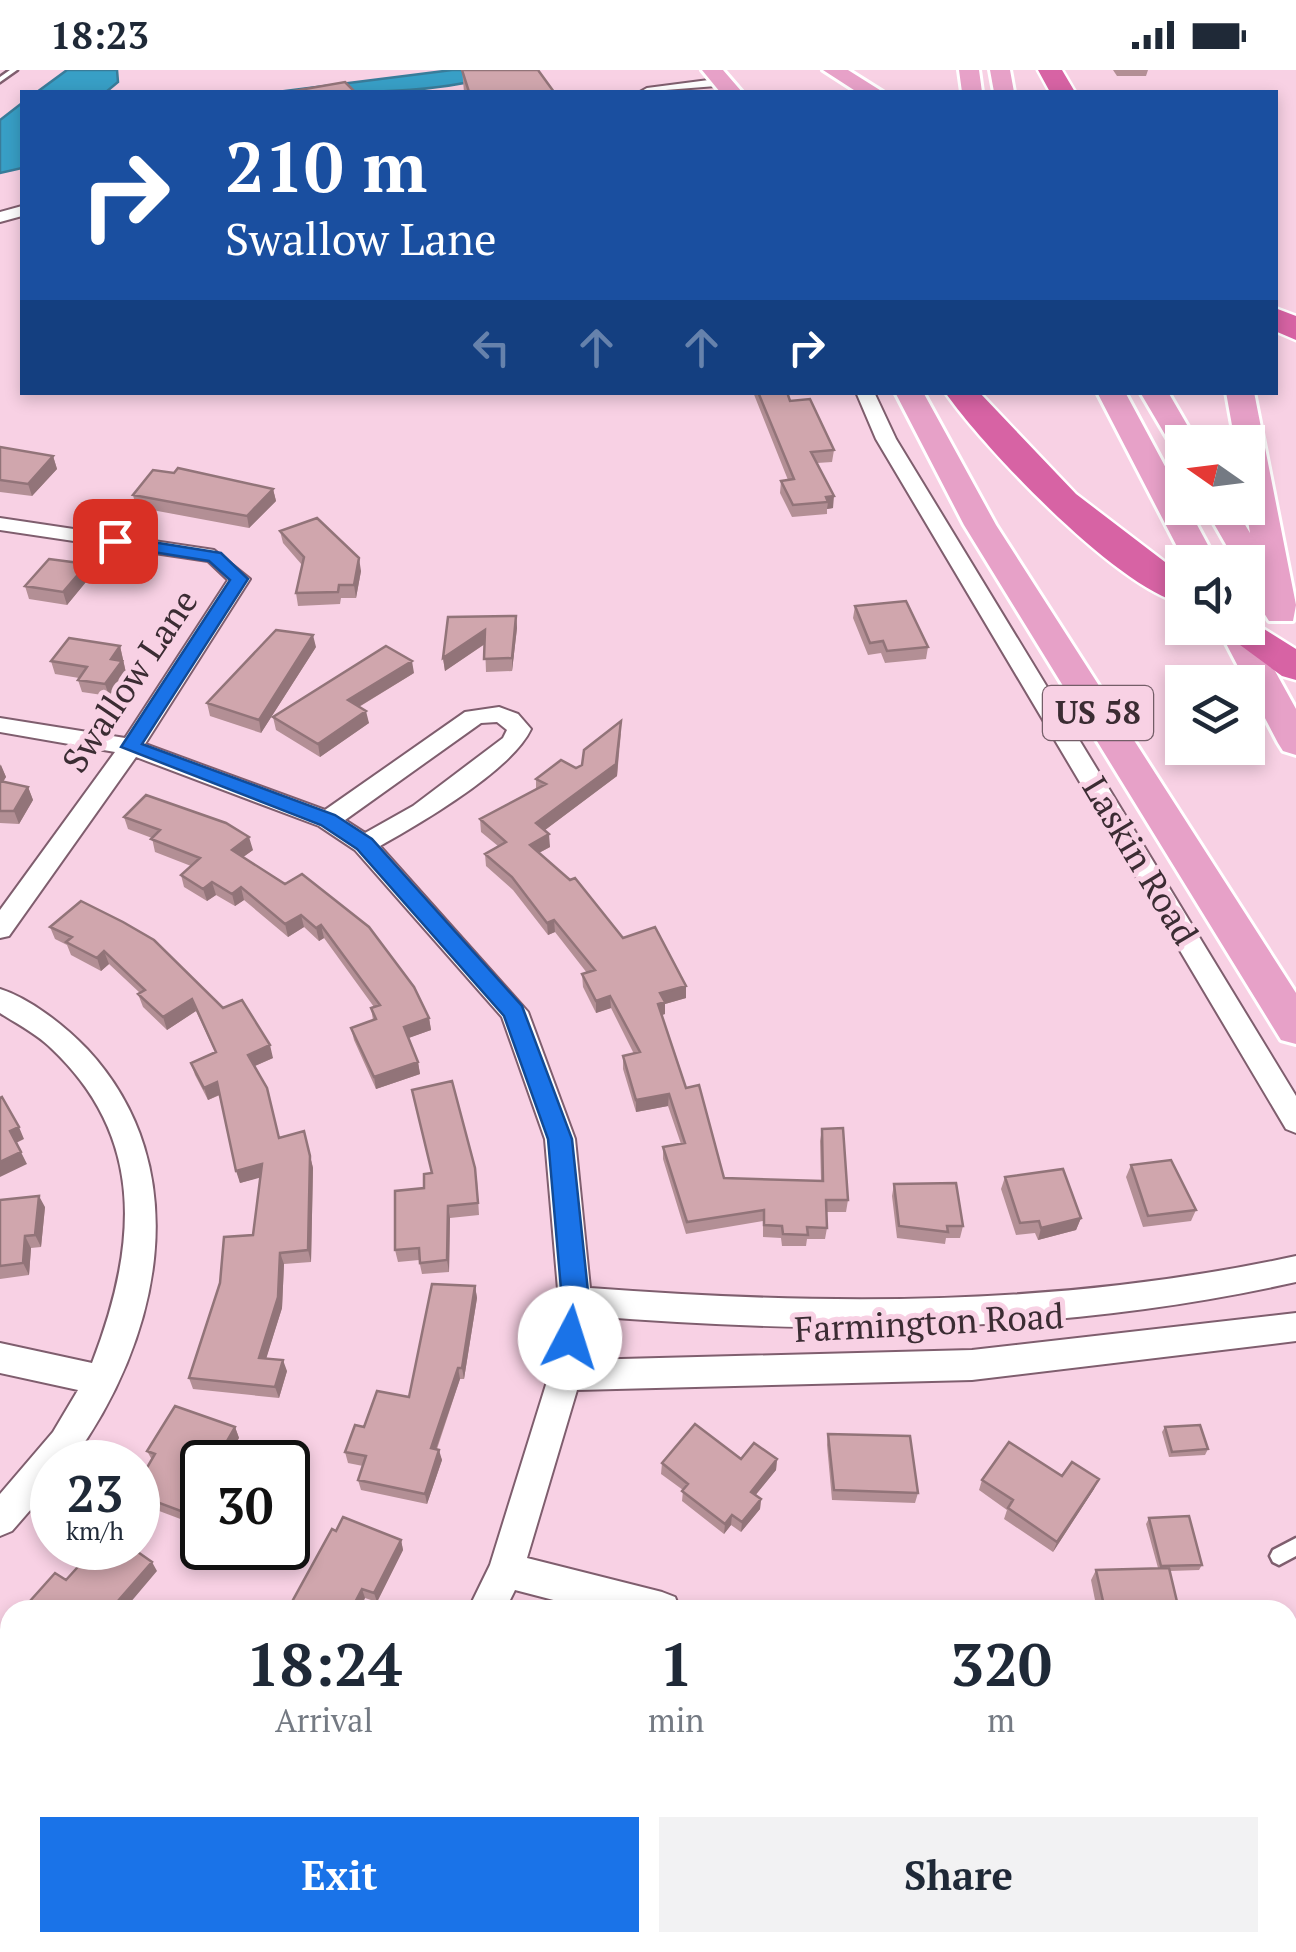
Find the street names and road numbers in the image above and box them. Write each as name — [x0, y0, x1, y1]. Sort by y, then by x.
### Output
street label: Swallow Lane — [51, 580, 207, 781]
road number: US 58 — [1043, 686, 1153, 740]
street label: Laskin Road — [1073, 768, 1209, 953]
street label: Farmington Road — [793, 1292, 1065, 1352]

